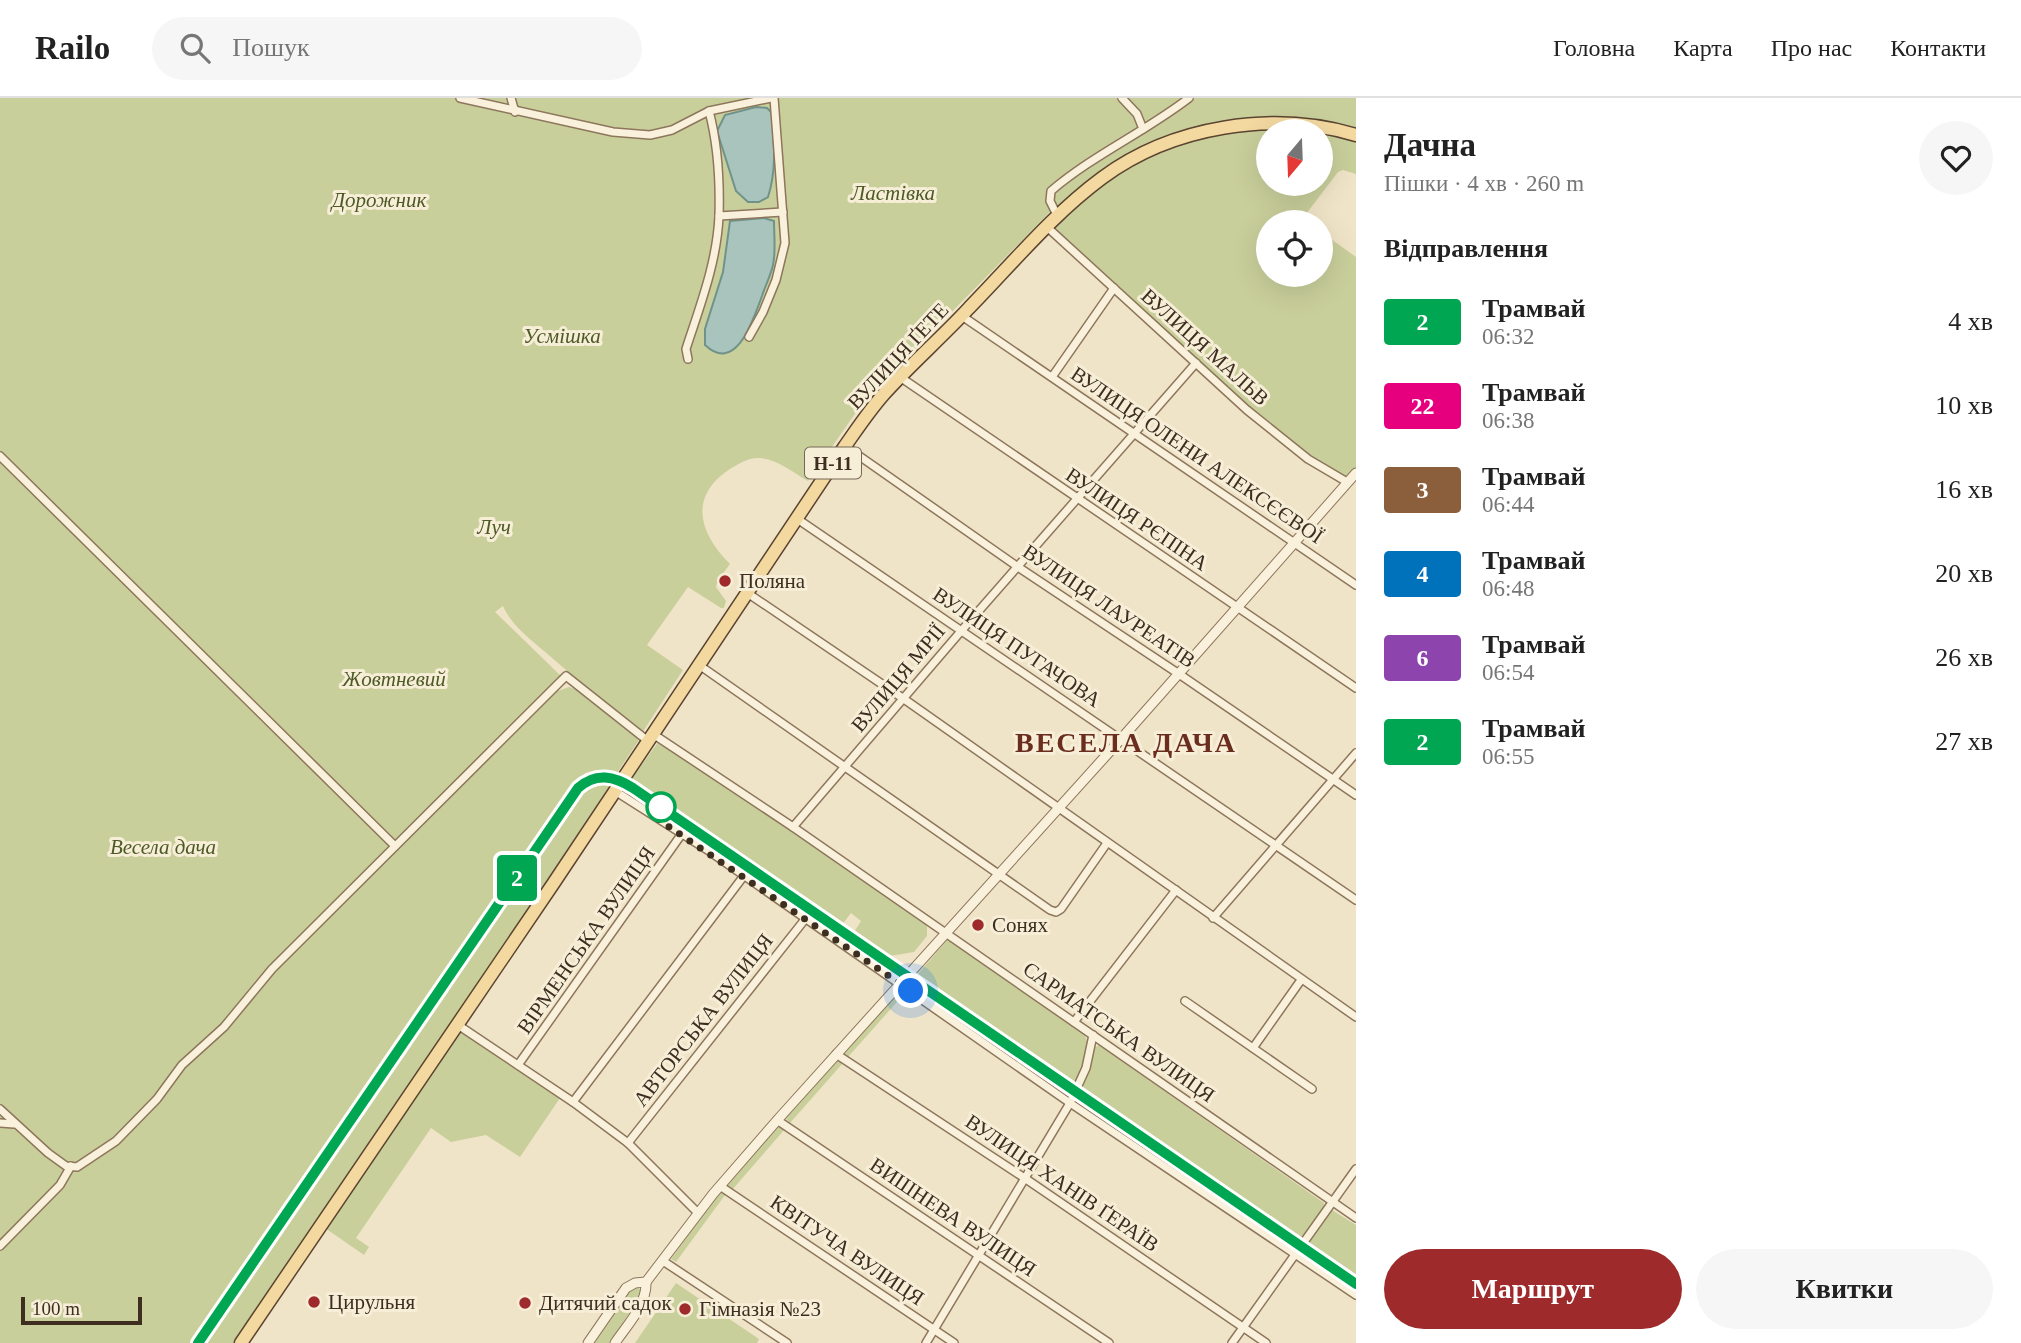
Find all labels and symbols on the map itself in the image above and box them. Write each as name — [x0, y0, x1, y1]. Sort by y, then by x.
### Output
north arrow — [1256, 119, 1334, 196]
park label: Ластівка — [850, 181, 935, 205]
park label: Дорожник — [330, 188, 426, 212]
street label: ВУЛИЦЯ МАЛЬВ — [1136, 284, 1274, 410]
street label: ВУЛИЦЯ ҐЕТЕ — [843, 298, 953, 414]
park label: Усмішка — [523, 324, 601, 348]
street label: ВУЛИЦЯ ОЛЕНИ АЛЕКСЄЄВОЇ — [1066, 361, 1328, 549]
road number: Н-11 — [805, 448, 861, 478]
street label: ВУЛИЦЯ РЄПІНА — [1061, 462, 1213, 576]
park label: Луч — [476, 515, 511, 539]
street label: ВУЛИЦЯ ЛАУРЕАТІВ — [1018, 539, 1200, 673]
place label: Поляна — [739, 569, 806, 593]
marker: Поляна — [717, 573, 733, 589]
street label: ВУЛИЦЯ ПУГАЧОВА — [929, 582, 1106, 713]
street label: ВУЛИЦЯ МРІЇ — [846, 619, 950, 737]
park label: Жовтневий — [341, 667, 446, 691]
district label: ВЕСЕЛА ДАЧА — [1015, 727, 1237, 758]
unlabelled marker — [646, 792, 676, 822]
park label: Весела дача — [110, 835, 216, 859]
street label: ВІРМЕНСЬКА ВУЛИЦЯ — [512, 842, 660, 1038]
line badge: 2 — [494, 855, 540, 901]
place label: Сонях — [992, 913, 1048, 937]
marker: Сонях — [970, 917, 986, 933]
street label: АВТОРСЬКА ВУЛИЦЯ — [628, 929, 778, 1111]
street label: САРМАТСЬКА ВУЛИЦЯ — [1019, 957, 1219, 1107]
your location — [893, 973, 928, 1008]
street label: ВУЛИЦЯ ХАНІВ ҐЕРАЇВ — [961, 1109, 1163, 1257]
street label: ВИШНЕВА ВУЛИЦЯ — [866, 1153, 1040, 1281]
street label: КВІТУЧА ВУЛИЦЯ — [766, 1190, 928, 1310]
place label: Цирульня — [328, 1290, 415, 1314]
place label: Дитячий садок — [539, 1291, 672, 1315]
scale bar — [21, 1294, 142, 1326]
marker: Цирульня — [306, 1294, 322, 1310]
marker: Дитячий садок — [517, 1295, 533, 1311]
place label: Гімназія №23 — [699, 1297, 821, 1321]
marker: Гімназія №23 — [677, 1301, 693, 1317]

